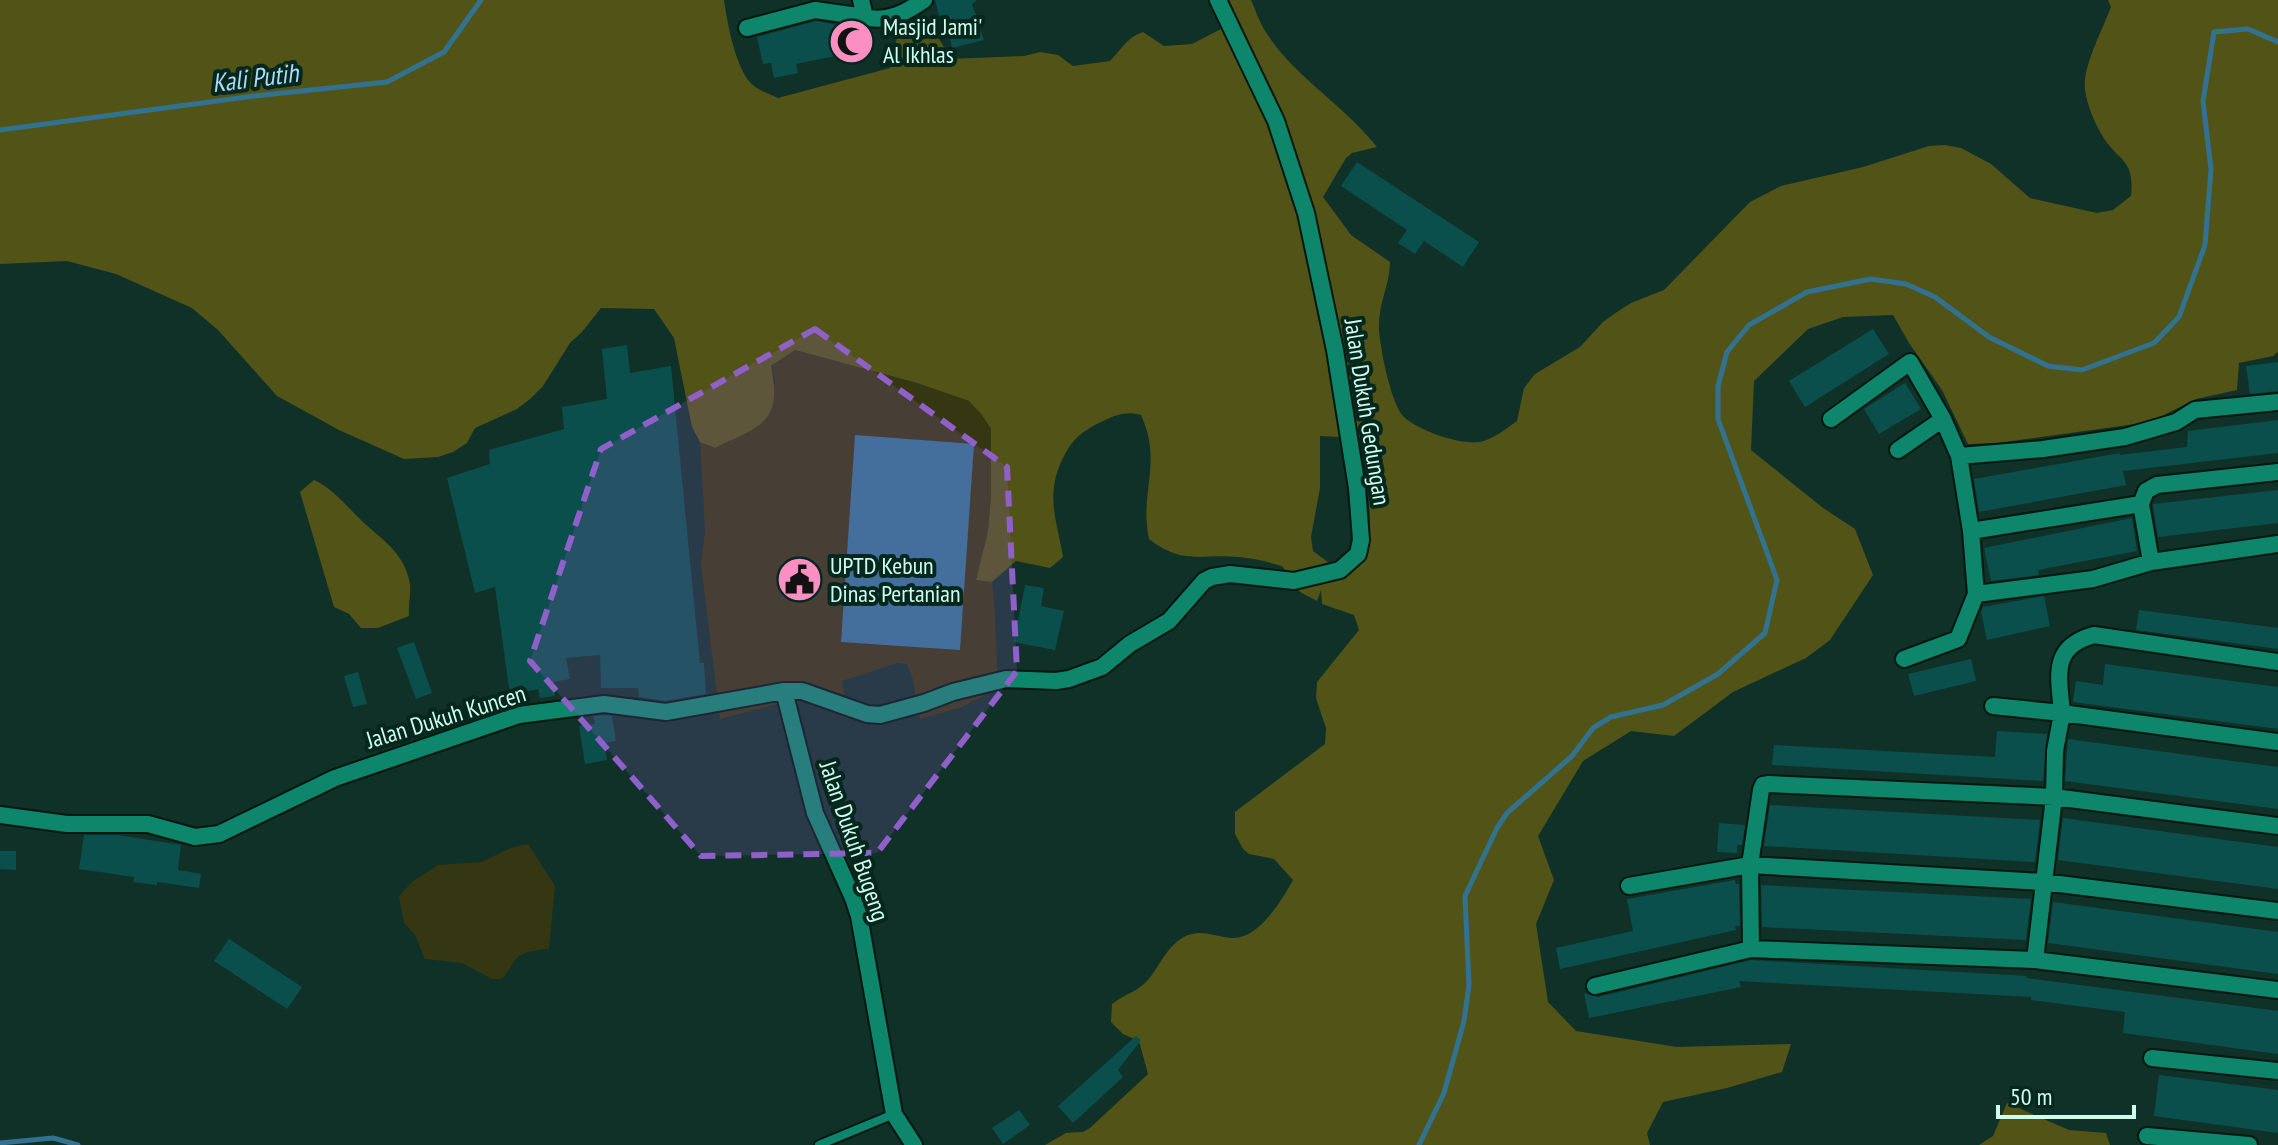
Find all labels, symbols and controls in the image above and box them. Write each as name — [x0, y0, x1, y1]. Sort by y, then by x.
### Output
place label: Masjid Jami' Al Ikhlas — [883, 11, 982, 70]
mosque icon: Masjid Jami' Al Ikhlas — [828, 17, 876, 65]
water label: Kali Putih — [210, 56, 301, 99]
street label: Jalan Dukuh Gedungan — [1337, 316, 1398, 507]
place label: UPTD Kebun Dinas Pertanian — [830, 550, 960, 609]
public building icon: UPTD Kebun Dinas Pertanian — [775, 556, 823, 604]
street label: Jalan Dukuh Kuncen — [361, 678, 530, 756]
street label: Jalan Dukuh Bugeng — [812, 756, 896, 925]
scale bar — [1998, 1069, 2134, 1119]
text: 50 m — [2010, 1081, 2052, 1112]

